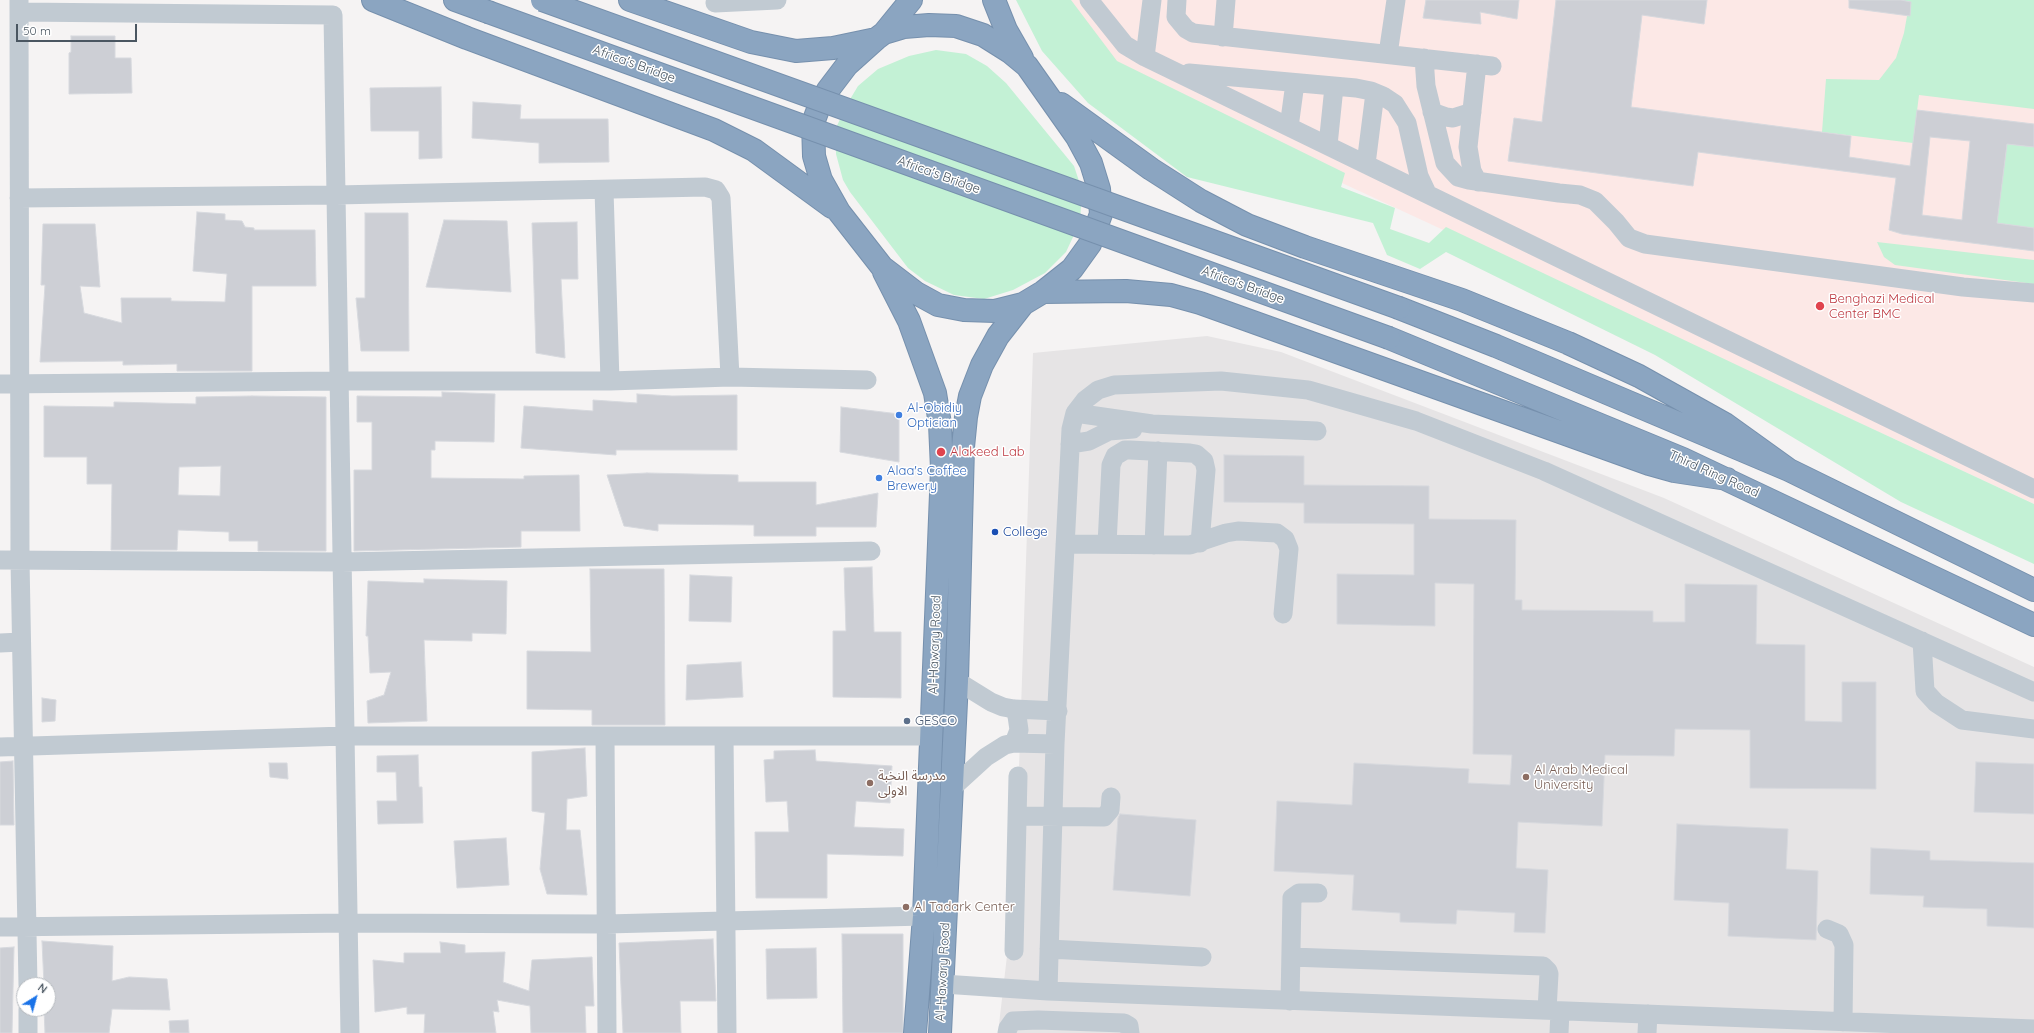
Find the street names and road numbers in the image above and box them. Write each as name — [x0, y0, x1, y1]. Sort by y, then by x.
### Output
street label: Africa's Bridge — [590, 42, 678, 86]
street label: Africa's Bridge — [895, 153, 983, 197]
street label: Africa's Bridge — [1199, 263, 1287, 307]
street label: Third Ring Road — [1666, 447, 1762, 501]
street label: Al-Hawary Road — [925, 595, 945, 695]
street label: Al-Hawary Road — [933, 922, 953, 1022]

